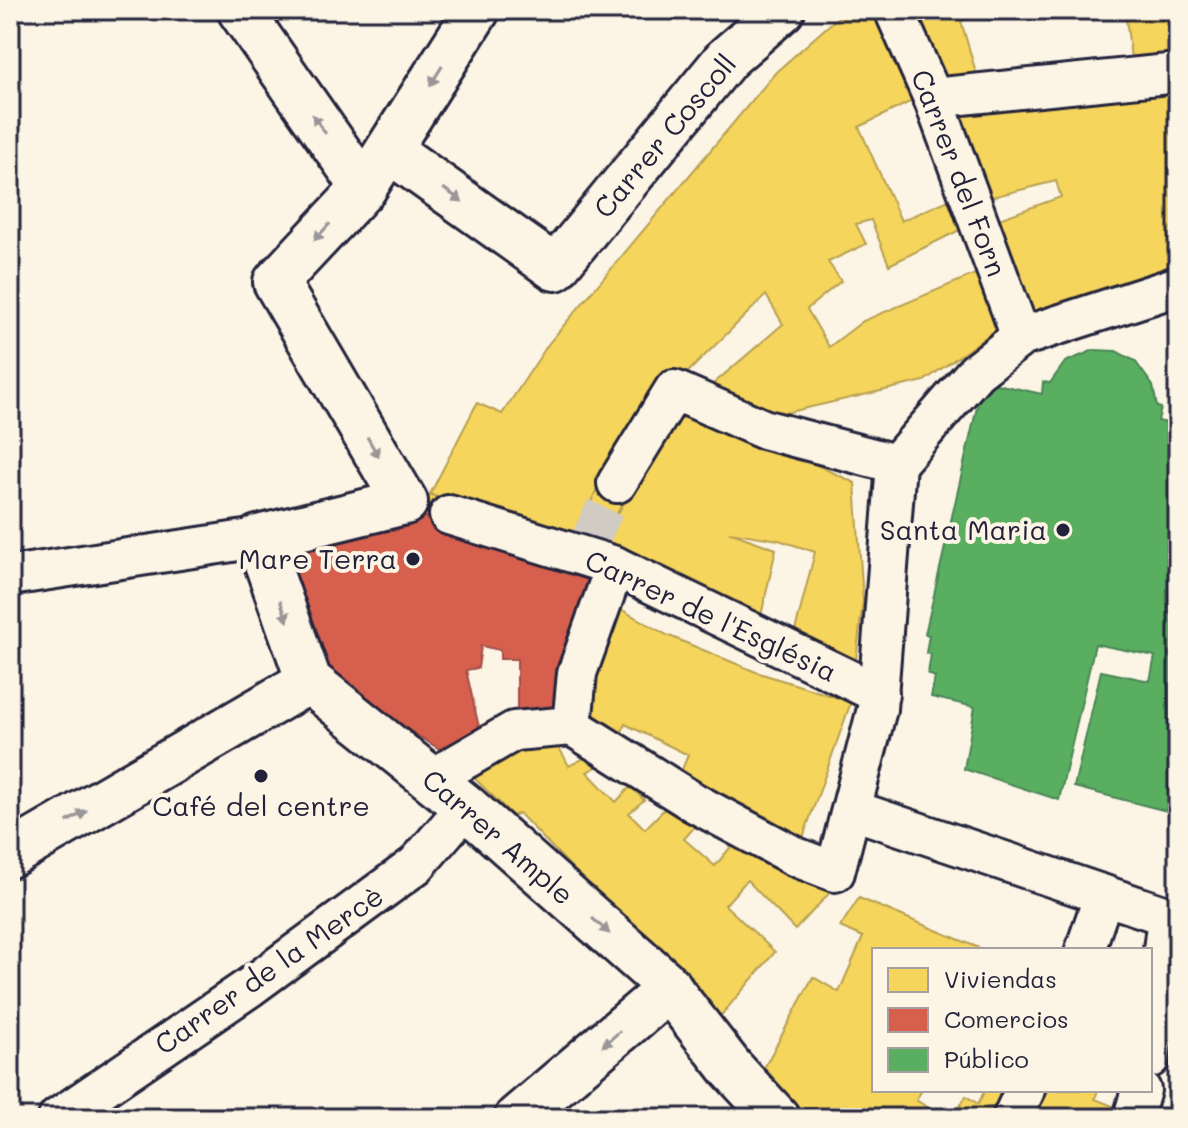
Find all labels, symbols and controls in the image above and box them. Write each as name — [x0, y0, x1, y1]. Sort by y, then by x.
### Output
street label: Carrer Coscoll — [585, 46, 743, 225]
street label: Carrer del Forn — [904, 64, 1016, 281]
one-way arrow — [429, 65, 443, 87]
one-way arrow — [312, 113, 327, 134]
one-way arrow — [442, 187, 463, 202]
one-way arrow — [314, 222, 332, 241]
one-way arrow — [366, 436, 380, 458]
place label: Santa Maria — [880, 511, 1047, 547]
marker: Santa Maria — [1054, 521, 1072, 539]
place label: Mare Terra — [238, 540, 397, 576]
street label: Carrer de l'Església — [580, 541, 843, 689]
marker: Mare Terra — [404, 550, 422, 568]
one-way arrow — [278, 599, 291, 623]
street label: Carrer Ample — [415, 761, 582, 912]
marker: Café del centre — [252, 767, 270, 785]
place label: Café del centre — [152, 787, 370, 823]
one-way arrow — [66, 809, 89, 823]
street label: Carrer de la Mercè — [147, 877, 390, 1062]
one-way arrow — [592, 917, 611, 935]
legend — [872, 948, 1152, 1092]
text: Viviendas — [944, 963, 1057, 994]
text: Comercios — [944, 1003, 1069, 1034]
one-way arrow — [602, 1030, 622, 1047]
text: Público — [944, 1043, 1029, 1074]

